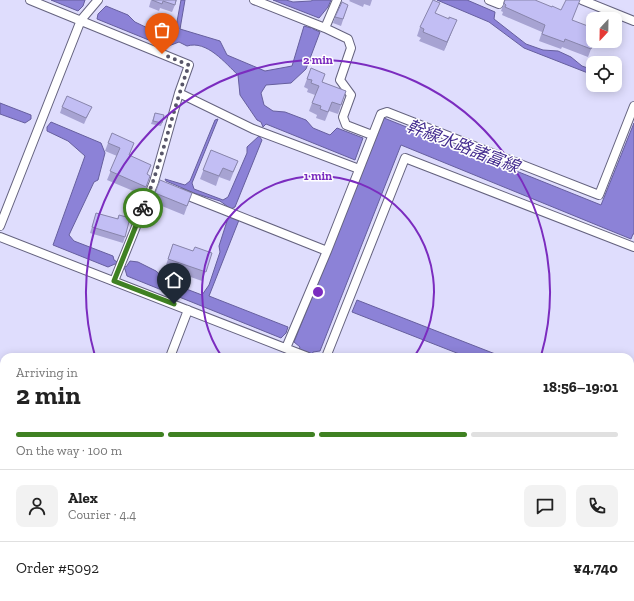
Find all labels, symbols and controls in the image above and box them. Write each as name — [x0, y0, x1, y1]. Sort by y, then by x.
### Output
north arrow — [586, 12, 622, 48]
map controls — [586, 12, 622, 92]
pin — [145, 13, 179, 54]
icon: bag — [151, 19, 173, 41]
text: 2 min — [303, 53, 333, 67]
button: locate — [586, 56, 622, 92]
water label: 幹線水路諸富線 — [404, 115, 524, 177]
text: 1 min — [304, 169, 332, 183]
courier — [123, 188, 163, 228]
icon: bike — [132, 197, 154, 219]
pin — [157, 263, 191, 304]
icon: home — [163, 269, 185, 291]
centre of rings — [311, 285, 325, 299]
text: Arriving in — [16, 365, 78, 380]
text: 18:56–19:01 — [543, 378, 618, 396]
text: 2 min — [16, 379, 81, 411]
text: On the way · 100 m — [16, 443, 122, 458]
button: person — [16, 485, 58, 527]
button: chat — [524, 485, 566, 527]
button: phone — [576, 485, 618, 527]
text: Alex — [68, 489, 98, 507]
text: Courier · 4.4 — [68, 507, 136, 522]
text: Order #5092 — [16, 559, 99, 577]
text: ¥4,740 — [573, 559, 618, 577]

